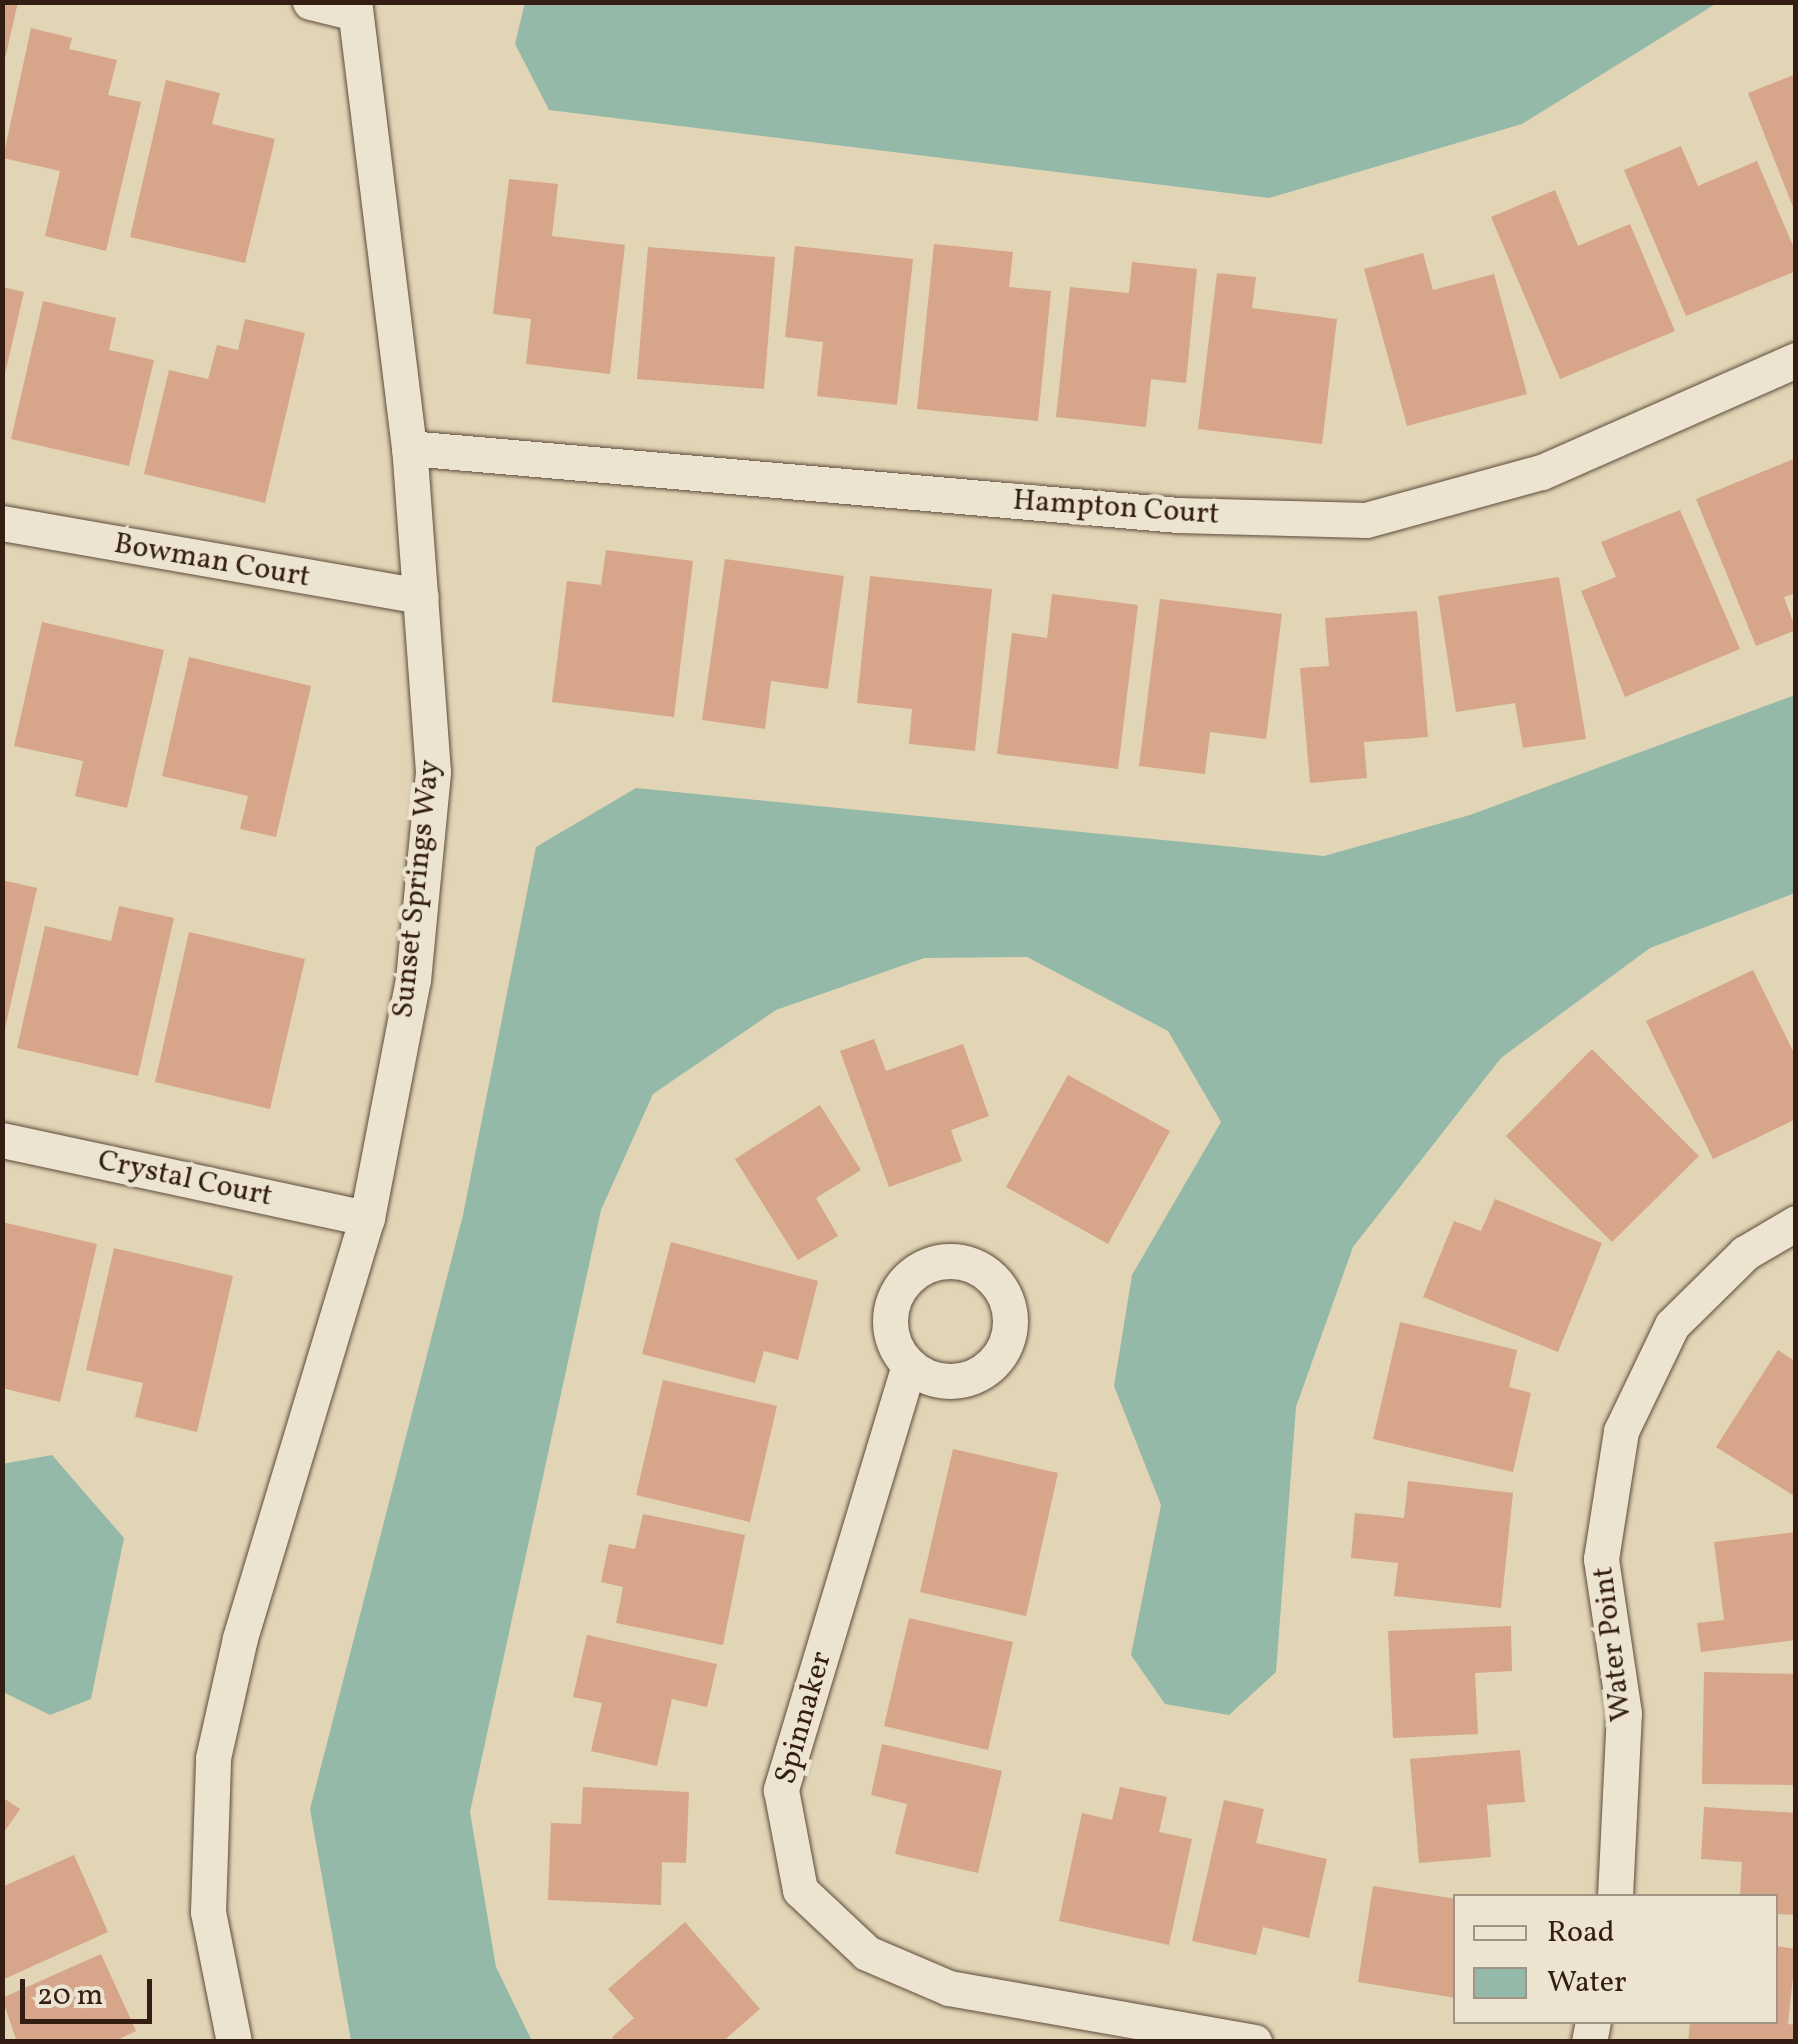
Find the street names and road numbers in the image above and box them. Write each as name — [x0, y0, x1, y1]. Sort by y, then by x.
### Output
street label: Hampton Court — [1012, 483, 1220, 533]
street label: Bowman Court — [111, 526, 313, 596]
street label: Sunset Springs Way — [385, 757, 449, 1021]
street label: Crystal Court — [95, 1143, 275, 1215]
street label: Water Point — [1586, 1565, 1640, 1723]
street label: Spinnaker — [768, 1648, 840, 1788]

